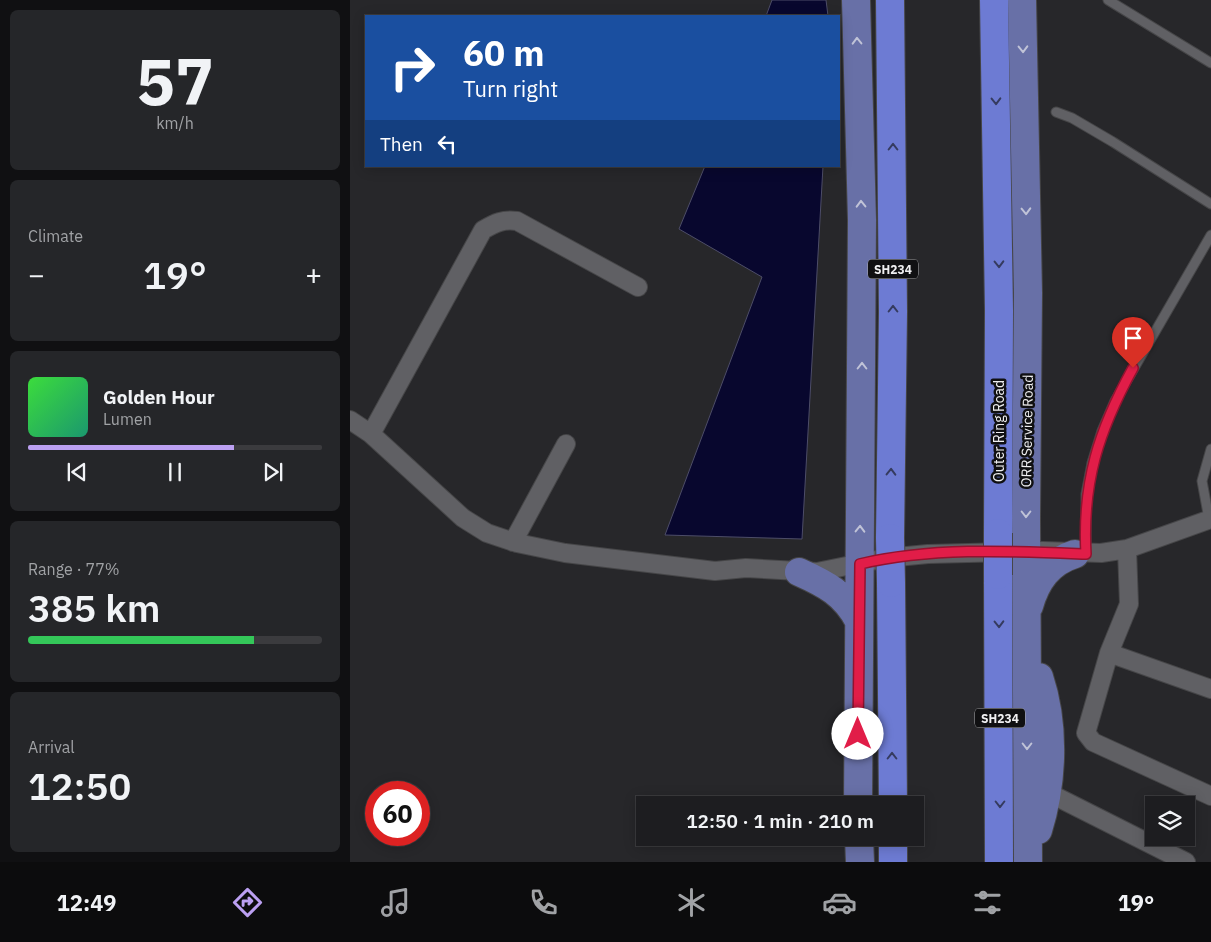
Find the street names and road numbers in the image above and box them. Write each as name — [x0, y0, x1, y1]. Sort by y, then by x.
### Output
road number: SH234 — [868, 260, 918, 278]
street label: ORR Service Road — [1017, 374, 1037, 488]
street label: Outer Ring Road — [990, 380, 1008, 482]
road number: SH234 — [975, 708, 1025, 728]

